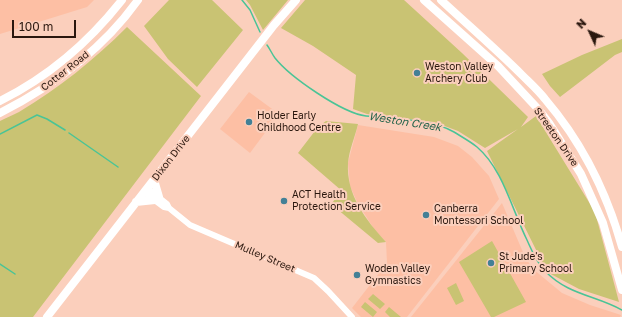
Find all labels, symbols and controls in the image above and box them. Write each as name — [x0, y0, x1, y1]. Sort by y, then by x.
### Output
scale bar — [14, 12, 78, 38]
north arrow — [570, 12, 610, 52]
text: N — [573, 16, 589, 31]
text: 100 m — [19, 19, 53, 34]
street label: Cotter Road — [39, 49, 91, 93]
place label: Weston Valley Archery Club — [425, 61, 493, 84]
marker: Weston Valley Archery Club — [412, 68, 422, 78]
street label: Streeton Drive — [531, 105, 581, 169]
place label: Holder Early Childhood Centre — [257, 110, 341, 134]
water label: Weston Creek — [368, 110, 442, 134]
marker: Holder Early Childhood Centre — [244, 117, 254, 127]
street label: Dixon Drive — [150, 133, 192, 183]
place label: ACT Health Protection Service — [292, 189, 381, 212]
marker: ACT Health Protection Service — [279, 196, 289, 206]
place label: Canberra Montessori School — [434, 203, 523, 226]
marker: Canberra Montessori School — [421, 210, 431, 220]
street label: Mulley Street — [233, 239, 297, 275]
place label: St Jude's Primary School — [499, 251, 572, 274]
marker: St Jude's Primary School — [486, 258, 496, 268]
place label: Woden Valley Gymnastics — [365, 263, 430, 286]
marker: Woden Valley Gymnastics — [352, 270, 362, 280]

